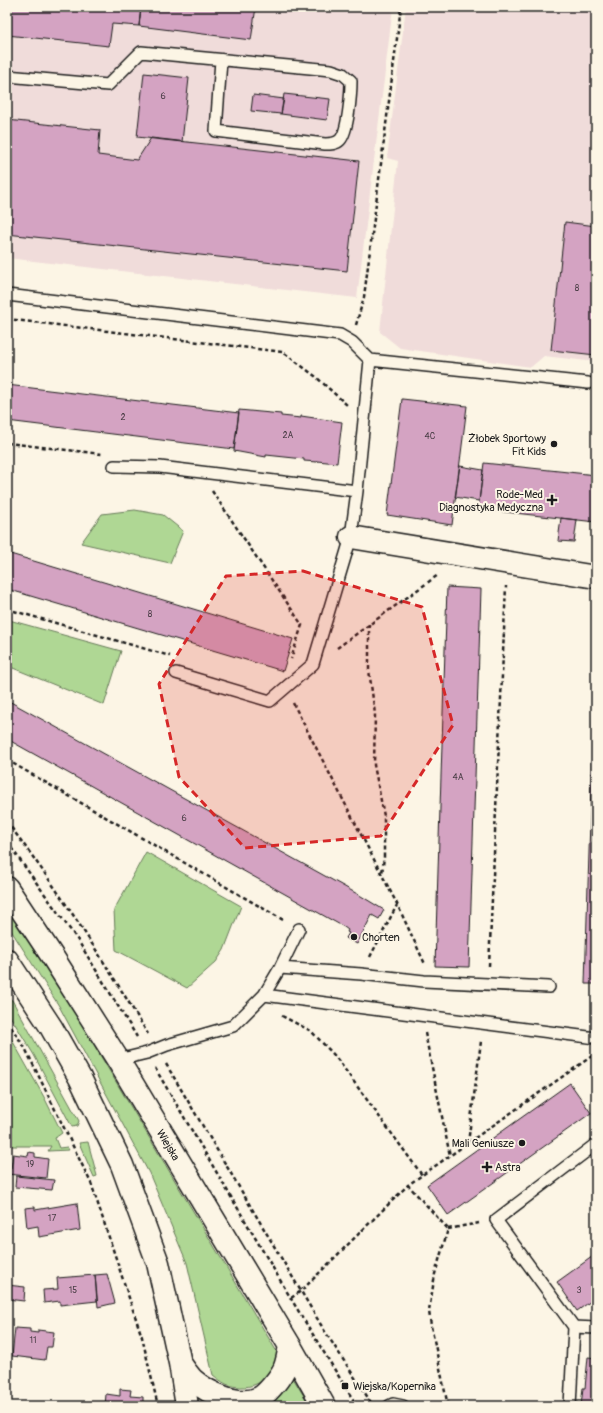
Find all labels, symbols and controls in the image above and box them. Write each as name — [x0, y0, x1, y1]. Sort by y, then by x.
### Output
house number: 6 — [160, 91, 166, 102]
house number: 8 — [575, 283, 580, 294]
house number: 2 — [120, 412, 126, 423]
house number: 2A — [283, 430, 294, 441]
house number: 4C — [425, 431, 436, 442]
place label: Żłobek Sportowy Fit Kids — [468, 432, 546, 458]
marker: Żłobek Sportowy Fit Kids — [549, 439, 559, 449]
place label: Rode-Med Diagnostyka Medyczna — [439, 488, 543, 514]
marker: Rode-Med Diagnostyka Medyczna — [546, 494, 558, 506]
house number: 8 — [148, 609, 153, 620]
house number: 4A — [452, 772, 464, 783]
house number: 6 — [181, 813, 187, 824]
place label: Chorten — [362, 931, 400, 944]
marker: Chorten — [349, 932, 359, 942]
street label: Wiejska — [154, 1127, 182, 1163]
place label: Mali Geniusze — [452, 1137, 515, 1150]
marker: Mali Geniusze — [517, 1138, 527, 1148]
house number: 19 — [26, 1159, 34, 1170]
place label: Astra — [495, 1161, 521, 1174]
marker: Astra — [482, 1162, 492, 1172]
house number: 17 — [48, 1213, 56, 1224]
house number: 15 — [69, 1285, 77, 1296]
house number: 3 — [576, 1285, 582, 1296]
house number: 11 — [29, 1335, 37, 1346]
place label: Wiejska/Kopernika — [353, 1380, 436, 1393]
marker: Wiejska/Kopernika — [340, 1381, 350, 1391]

